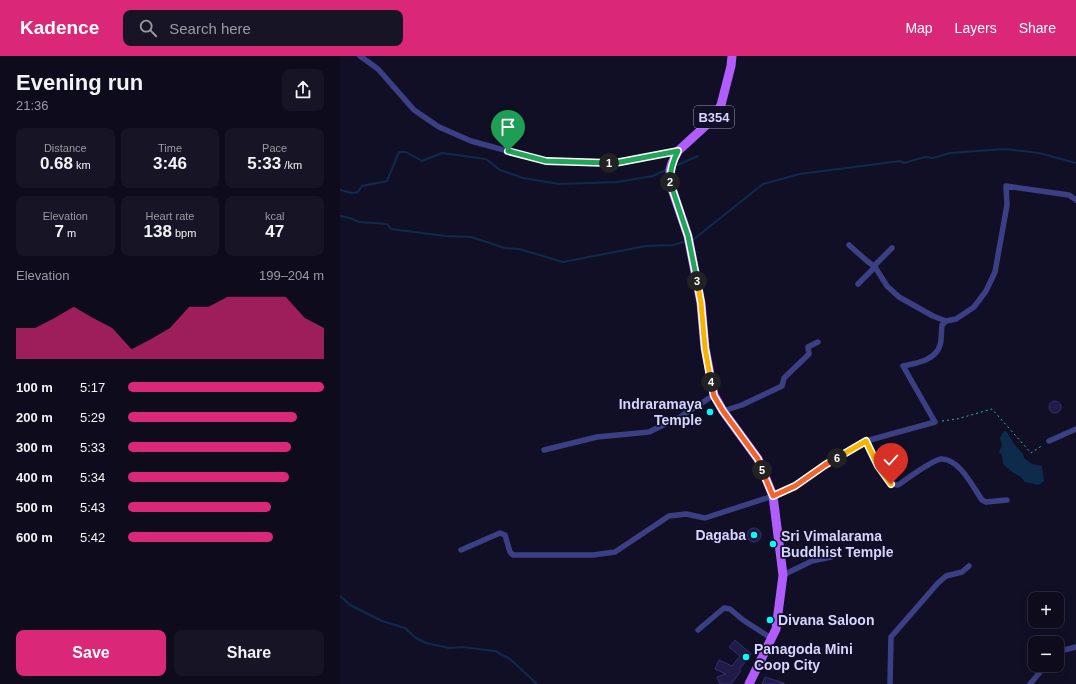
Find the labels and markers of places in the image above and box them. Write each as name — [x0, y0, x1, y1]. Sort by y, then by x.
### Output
pin — [491, 110, 525, 151]
pin: 1 — [599, 153, 619, 173]
pin: 2 — [660, 172, 680, 192]
pin: 3 — [687, 271, 707, 291]
pin: 4 — [701, 372, 721, 392]
place label: Indraramaya Temple — [619, 396, 702, 428]
marker: Indraramaya Temple — [705, 407, 715, 417]
pin — [874, 443, 908, 484]
pin: 6 — [827, 448, 847, 468]
pin: 5 — [752, 460, 772, 480]
place label: Dagaba — [695, 527, 746, 543]
place label: Sri Vimalarama Buddhist Temple — [781, 528, 894, 560]
marker: Dagaba — [749, 530, 759, 540]
marker: Sri Vimalarama Buddhist Temple — [768, 539, 778, 549]
place label: Divana Saloon — [778, 612, 874, 628]
marker: Divana Saloon — [765, 615, 775, 625]
place label: Panagoda Mini Coop City — [754, 641, 853, 673]
marker: Panagoda Mini Coop City — [741, 652, 751, 662]

